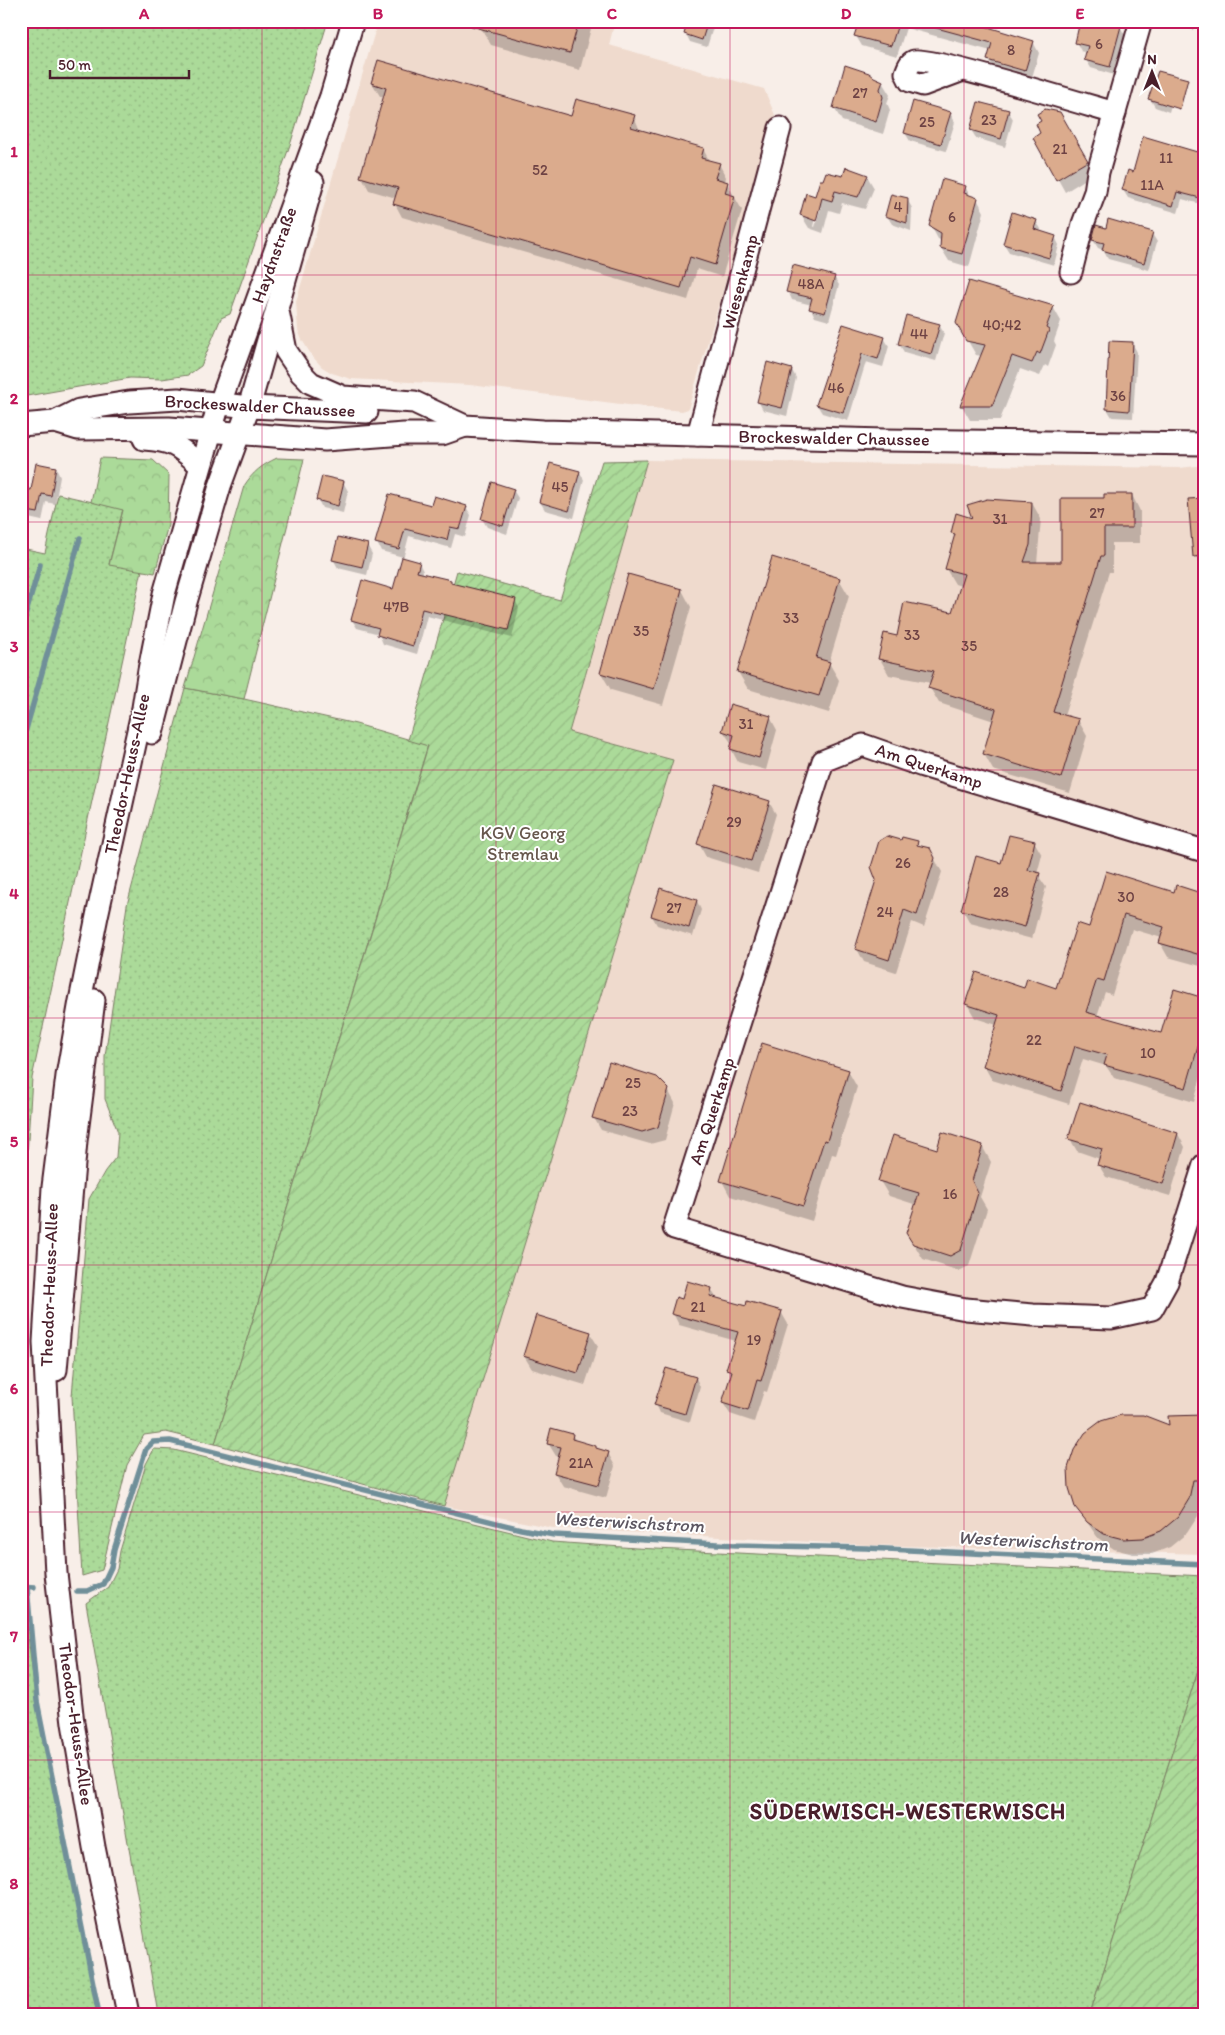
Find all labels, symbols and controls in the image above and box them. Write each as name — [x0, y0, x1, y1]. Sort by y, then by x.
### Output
text: A — [138, 4, 150, 23]
text: B — [373, 4, 384, 23]
text: C — [607, 4, 618, 23]
text: D — [841, 4, 852, 23]
text: E — [1076, 4, 1085, 23]
house number: 6 — [1095, 35, 1103, 53]
house number: 8 — [1007, 41, 1015, 59]
scale bar — [50, 48, 189, 80]
north arrow — [1128, 48, 1178, 98]
text: N — [1147, 51, 1157, 68]
text: 50 m — [58, 56, 91, 74]
house number: 27 — [852, 84, 868, 102]
house number: 23 — [981, 111, 997, 129]
house number: 25 — [919, 113, 935, 131]
house number: 21 — [1053, 140, 1067, 158]
text: 1 — [10, 142, 18, 161]
house number: 11 — [1159, 149, 1173, 167]
house number: 52 — [532, 161, 548, 179]
house number: 11A — [1140, 176, 1164, 194]
house number: 4 — [893, 198, 903, 216]
street label: Haydnstraße — [246, 204, 302, 306]
house number: 6 — [948, 208, 956, 226]
street label: Wiesenkamp — [717, 232, 763, 332]
house number: 48A — [798, 275, 825, 293]
house number: 40;42 — [983, 316, 1022, 334]
house number: 44 — [910, 325, 928, 343]
house number: 46 — [828, 379, 845, 397]
house number: 36 — [1110, 387, 1126, 405]
text: 2 — [10, 389, 19, 408]
street label: Brockeswalder Chaussee — [164, 390, 356, 422]
street label: Brockeswalder Chaussee — [738, 425, 930, 451]
house number: 45 — [552, 478, 569, 496]
house number: 27 — [1089, 504, 1105, 522]
house number: 31 — [992, 510, 1008, 528]
house number: 47B — [383, 598, 409, 616]
house number: 33 — [783, 609, 799, 627]
house number: 35 — [633, 622, 649, 640]
house number: 33 — [904, 626, 920, 644]
text: 3 — [10, 637, 19, 656]
house number: 35 — [961, 637, 977, 655]
street label: Theodor-Heuss-Allee — [99, 692, 155, 856]
house number: 31 — [738, 715, 754, 733]
street label: Am Querkamp — [872, 738, 986, 794]
house number: 29 — [726, 813, 742, 831]
park label: KGV Georg Stremlau — [480, 822, 566, 865]
house number: 26 — [895, 854, 911, 872]
house number: 28 — [993, 883, 1009, 901]
text: 4 — [9, 884, 19, 903]
house number: 30 — [1117, 888, 1135, 906]
house number: 27 — [666, 899, 682, 917]
house number: 24 — [877, 903, 893, 921]
house number: 22 — [1026, 1031, 1042, 1049]
house number: 10 — [1140, 1044, 1156, 1062]
street label: Am Querkamp — [684, 1054, 740, 1168]
house number: 25 — [625, 1074, 641, 1092]
house number: 23 — [622, 1102, 638, 1120]
text: 5 — [10, 1132, 19, 1151]
house number: 16 — [943, 1185, 958, 1203]
street label: Theodor-Heuss-Allee — [35, 1203, 63, 1367]
house number: 21 — [691, 1298, 705, 1316]
house number: 19 — [747, 1331, 762, 1349]
text: 6 — [10, 1379, 19, 1398]
house number: 21A — [569, 1454, 594, 1472]
water label: Westerwischstrom — [553, 1507, 705, 1537]
water label: Westerwischstrom — [957, 1526, 1109, 1556]
text: 7 — [9, 1627, 18, 1646]
street label: Theodor-Heuss-Allee — [54, 1641, 98, 1807]
district label: SÜDERWISCH-WESTERWISCH — [750, 1798, 1066, 1825]
text: 8 — [10, 1874, 19, 1893]

